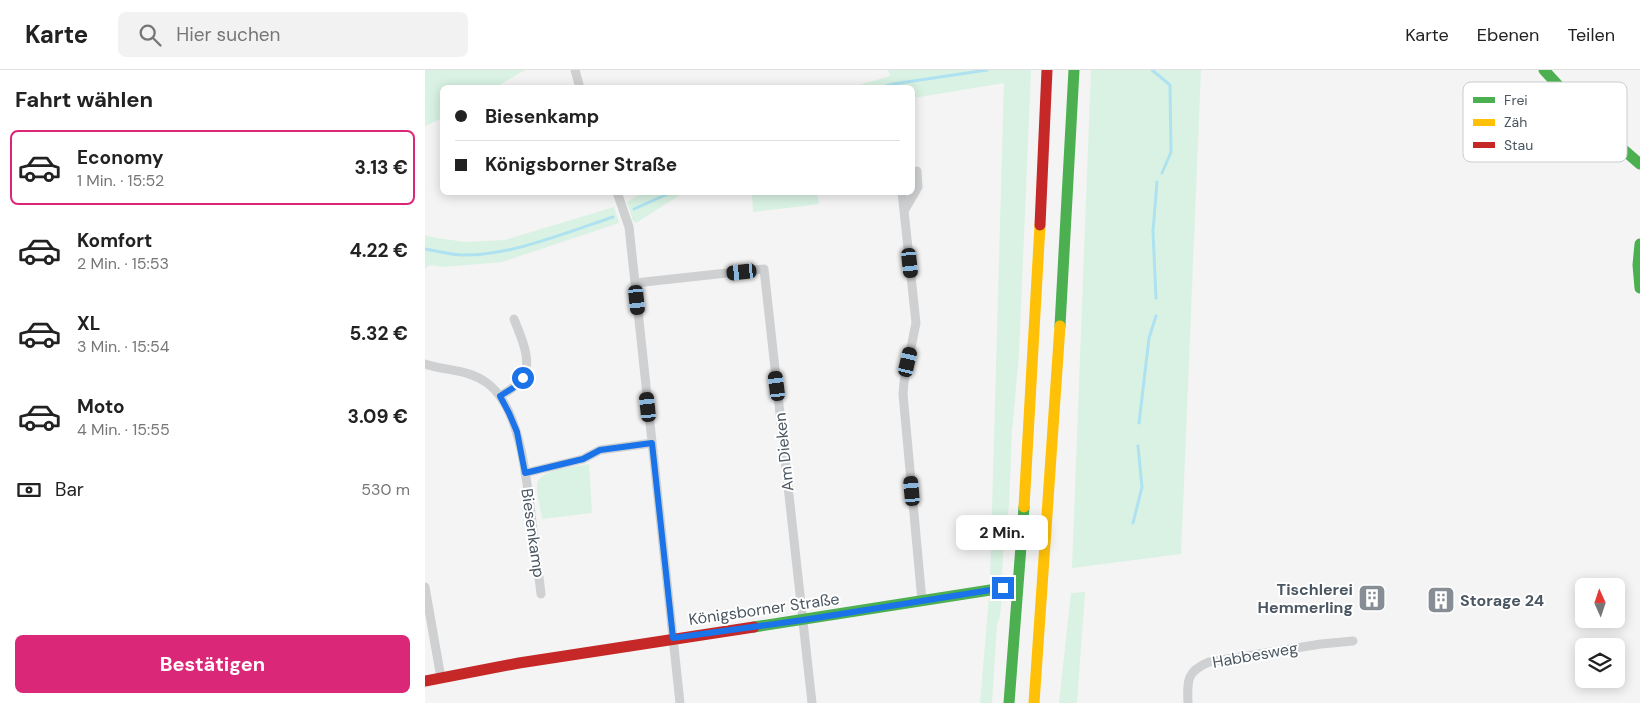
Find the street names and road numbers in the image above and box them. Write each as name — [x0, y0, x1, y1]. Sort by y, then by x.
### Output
street label: Am Dieken — [769, 412, 799, 492]
street label: Biesenkamp — [516, 487, 550, 579]
street label: Königsborner Straße — [687, 588, 841, 630]
street label: Habbesweg — [1211, 637, 1299, 673]

